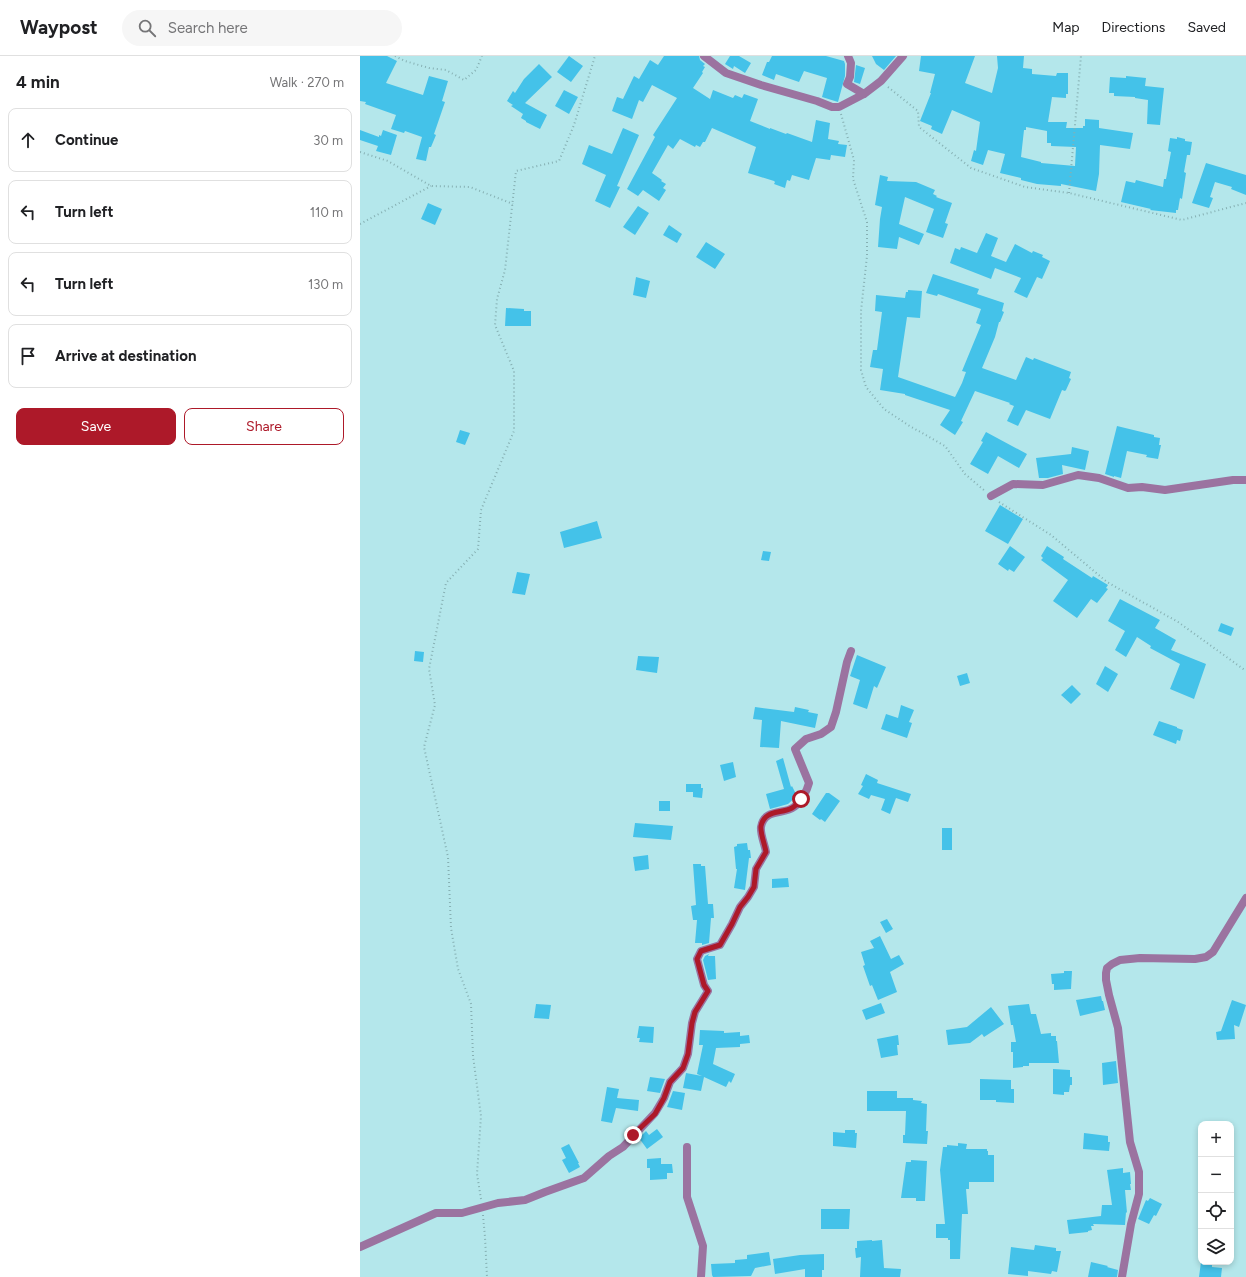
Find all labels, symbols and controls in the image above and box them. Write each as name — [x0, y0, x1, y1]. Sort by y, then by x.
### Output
search box — [122, 10, 402, 46]
text: Waypost — [20, 16, 98, 39]
icon: search — [136, 17, 158, 39]
text: Search here — [168, 19, 248, 37]
text: Map — [1052, 19, 1080, 36]
text: Directions — [1102, 19, 1165, 36]
text: Saved — [1187, 19, 1226, 36]
text: 4 min — [16, 72, 60, 92]
text: Walk · 270 m — [270, 75, 344, 90]
icon: ahead — [17, 129, 39, 151]
text: Continue — [55, 131, 118, 149]
text: 30 m — [313, 133, 343, 148]
icon: left — [17, 201, 39, 223]
text: Turn left — [55, 203, 113, 221]
text: 110 m — [310, 205, 343, 220]
icon: left — [17, 273, 39, 295]
text: Turn left — [55, 275, 113, 293]
text: 130 m — [308, 277, 343, 292]
icon: arrive — [17, 345, 39, 367]
text: Arrive at destination — [55, 347, 196, 365]
button: Save — [16, 408, 176, 445]
button: Share — [184, 408, 344, 445]
route start — [792, 790, 810, 808]
map controls — [1198, 1121, 1234, 1265]
button: + — [1198, 1121, 1234, 1157]
route end — [624, 1126, 642, 1144]
button: − — [1198, 1157, 1234, 1193]
button: locate — [1198, 1193, 1234, 1229]
button: layers — [1198, 1229, 1234, 1265]

